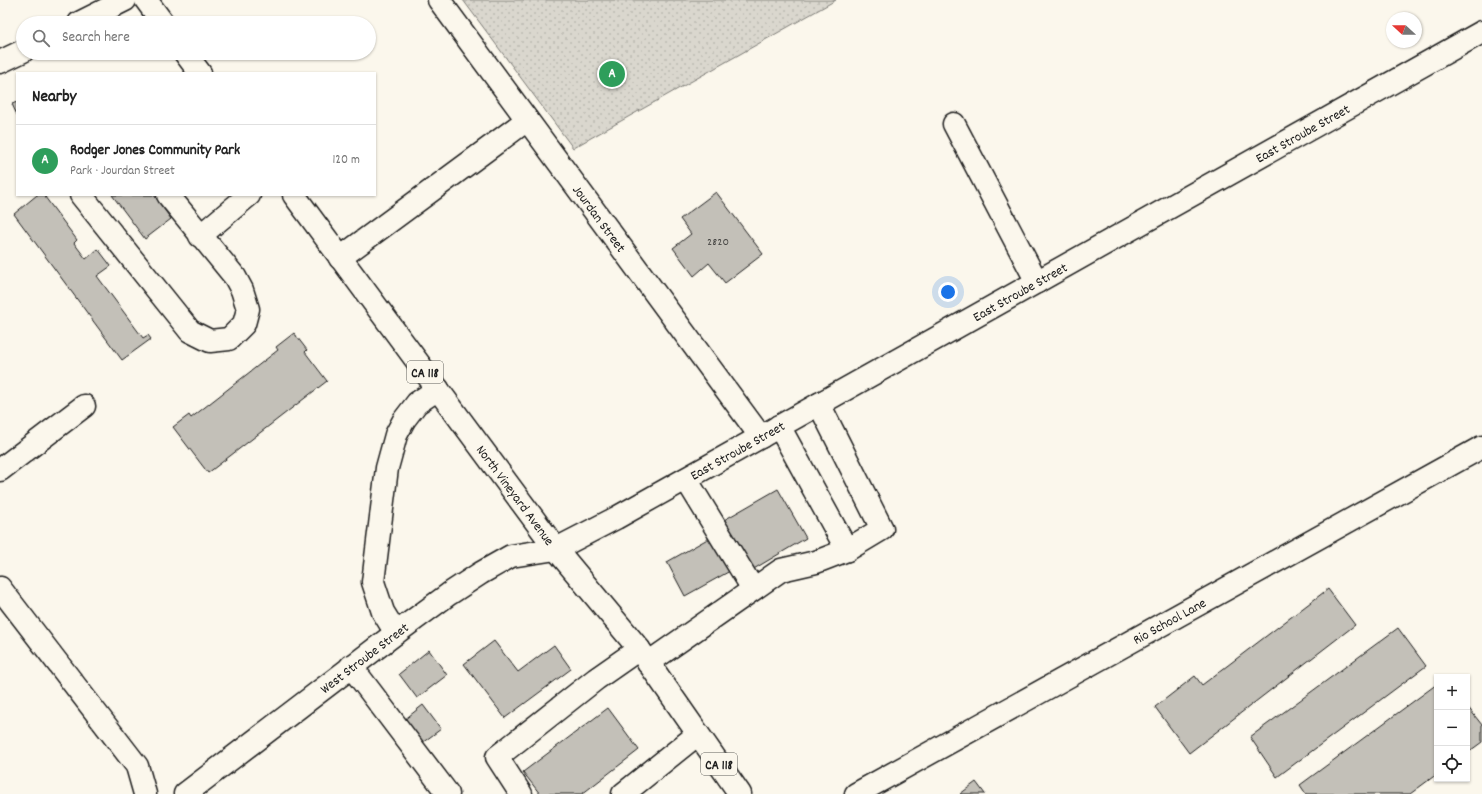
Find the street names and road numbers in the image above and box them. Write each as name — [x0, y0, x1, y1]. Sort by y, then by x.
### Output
street label: East Stroube Street — [1252, 100, 1354, 169]
street label: Jourdan Street — [567, 181, 630, 257]
street label: East Stroube Street — [970, 259, 1072, 328]
road number: CA 118 — [407, 361, 443, 383]
street label: East Stroube Street — [687, 417, 789, 486]
street label: North Vineyard Avenue — [470, 442, 558, 550]
street label: Rio School Lane — [1130, 594, 1210, 651]
street label: West Stroube Street — [317, 619, 414, 699]
road number: CA 118 — [701, 753, 737, 775]

